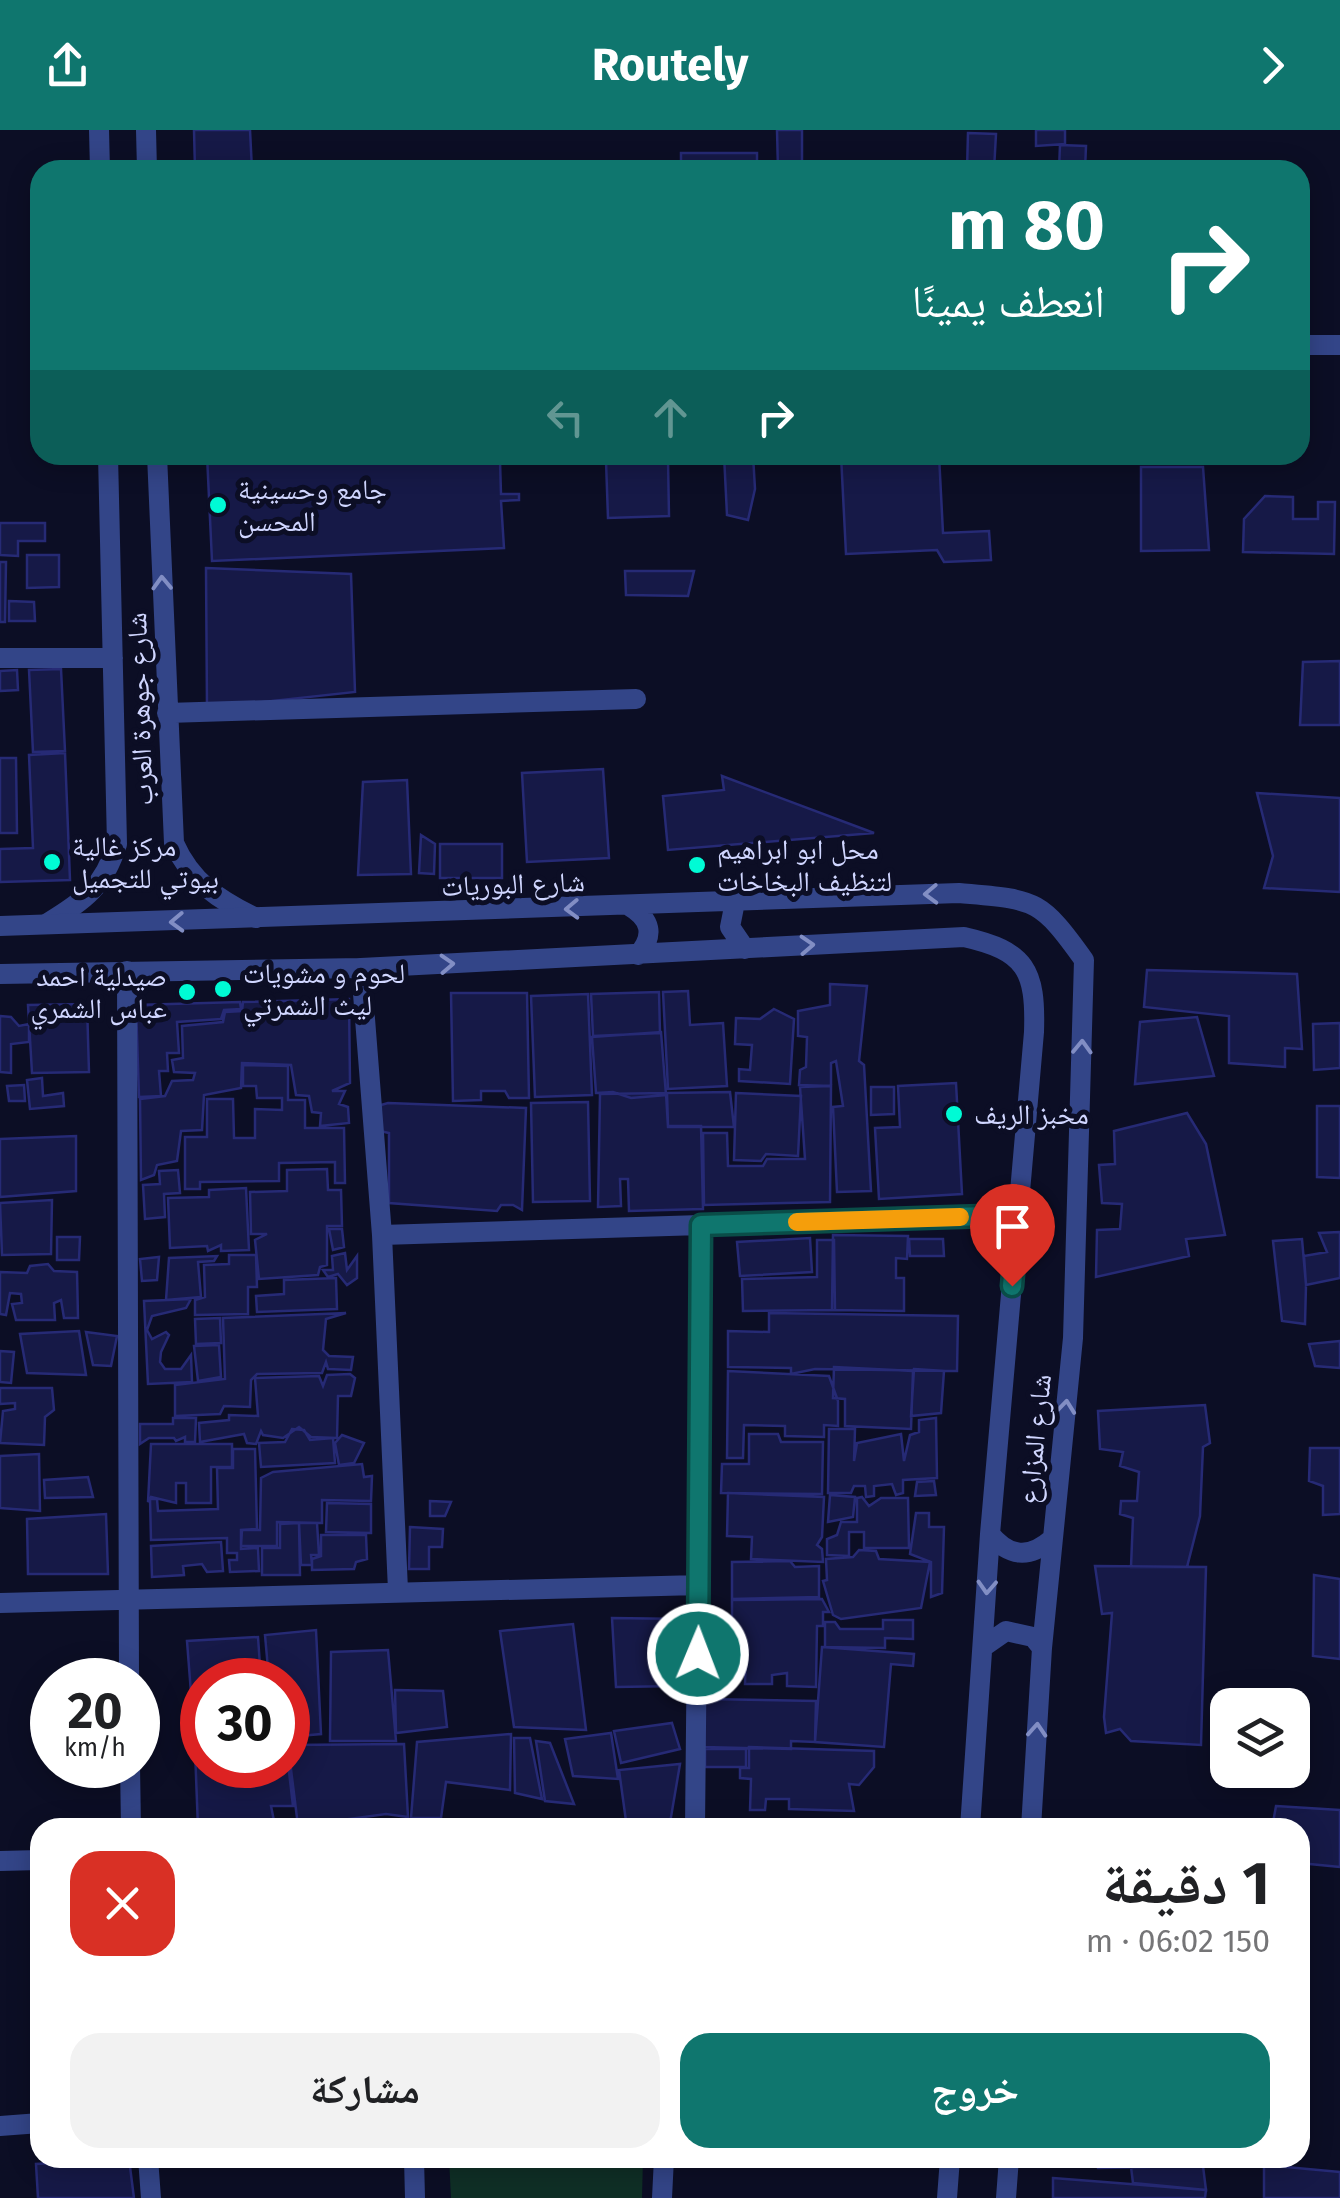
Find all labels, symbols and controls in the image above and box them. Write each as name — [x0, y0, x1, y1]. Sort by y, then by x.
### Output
icon: share — [40, 38, 95, 93]
text: Routely — [592, 38, 748, 92]
icon: forward — [1245, 38, 1300, 93]
text: 80 m — [948, 184, 1105, 268]
icon: right — [1140, 200, 1270, 330]
text: انعطف يمينًا — [912, 275, 1105, 329]
icon: left — [538, 390, 593, 445]
icon: ahead — [643, 390, 698, 445]
icon: right — [748, 390, 803, 445]
place label: جامع وحسينية المحسن — [238, 473, 387, 539]
marker: جامع وحسينية المحسن — [207, 494, 229, 516]
one-way arrow — [151, 574, 172, 590]
street label: شارع جوهرة العرب — [120, 612, 161, 806]
place label: مركز غالية بيوتي للتجميل — [72, 830, 219, 901]
place label: محل ابو ابراهيم لتنظيف البخاخات — [717, 833, 892, 898]
marker: مركز غالية بيوتي للتجميل — [41, 851, 63, 873]
marker: محل ابو ابراهيم لتنظيف البخاخات — [686, 854, 708, 876]
street label: شارع البوريات — [441, 865, 585, 904]
one-way arrow — [923, 883, 939, 904]
one-way arrow — [563, 898, 579, 919]
one-way arrow — [168, 911, 184, 932]
one-way arrow — [799, 935, 815, 956]
one-way arrow — [440, 954, 456, 975]
place label: لحوم و مشويات ليث الشمرتي — [243, 957, 405, 1028]
place label: صيدلية احمد عباس الشمري — [30, 960, 167, 1031]
marker: لحوم و مشويات ليث الشمرتي — [212, 978, 234, 1000]
marker: صيدلية احمد عباس الشمري — [176, 981, 198, 1003]
one-way arrow — [1071, 1039, 1092, 1055]
place label: مخبز الريف — [974, 1098, 1089, 1131]
marker: مخبز الريف — [943, 1103, 965, 1125]
pin — [970, 1184, 1055, 1287]
icon: arrive — [985, 1199, 1040, 1254]
street label: شارع المزارع — [1012, 1372, 1059, 1506]
one-way arrow — [1055, 1398, 1076, 1414]
one-way arrow — [977, 1580, 998, 1596]
position arrow — [646, 1602, 750, 1706]
speed limit sign: 30 — [180, 1658, 310, 1788]
text: 20 — [67, 1681, 123, 1741]
map controls — [1210, 1688, 1310, 1788]
button: layers — [1210, 1688, 1310, 1788]
one-way arrow — [1026, 1722, 1047, 1738]
text: km/h — [64, 1733, 126, 1763]
text: 1 دقيقة — [1102, 1848, 1270, 1920]
button: close — [70, 1851, 175, 1956]
text: 150 m · 06:02 — [1086, 1922, 1270, 1960]
button: مشاركة — [70, 2033, 660, 2148]
button: خروج — [680, 2033, 1270, 2148]

